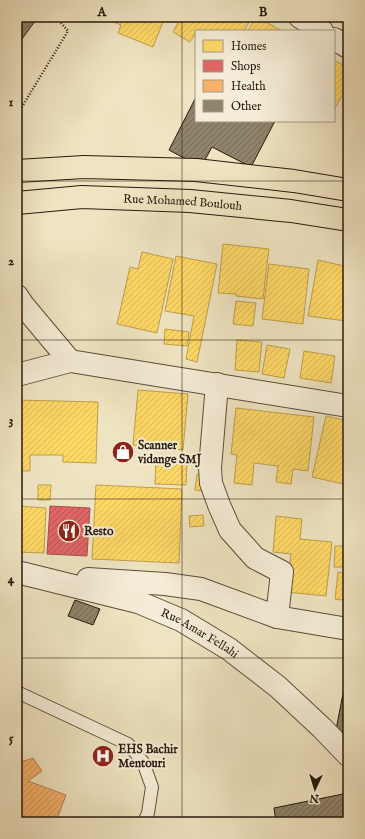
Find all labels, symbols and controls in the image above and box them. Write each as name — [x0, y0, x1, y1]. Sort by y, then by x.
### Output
text: A — [97, 4, 108, 21]
text: B — [259, 4, 268, 21]
legend — [195, 30, 335, 122]
text: Homes — [231, 39, 267, 54]
text: Shops — [231, 59, 261, 75]
text: Health — [231, 79, 266, 94]
text: 1 — [9, 94, 14, 111]
text: Other — [231, 99, 262, 114]
street label: Rue Mohamed Boulouh — [123, 192, 243, 214]
text: 2 — [8, 253, 14, 270]
text: 3 — [9, 412, 14, 429]
place label: Scanner vidange SMJ — [137, 438, 201, 468]
shop icon: Scanner vidange SMJ — [110, 439, 136, 465]
restaurant icon: Resto — [56, 518, 82, 544]
place label: Resto — [84, 524, 114, 539]
text: 4 — [8, 571, 15, 588]
street label: Rue Amar Fellahi — [159, 605, 242, 662]
text: 5 — [9, 730, 14, 747]
place label: EHS Bachir Mentouri — [118, 742, 178, 771]
hospital icon: EHS Bachir Mentouri — [90, 743, 116, 769]
north arrow — [295, 769, 335, 809]
text: N — [309, 791, 321, 805]

